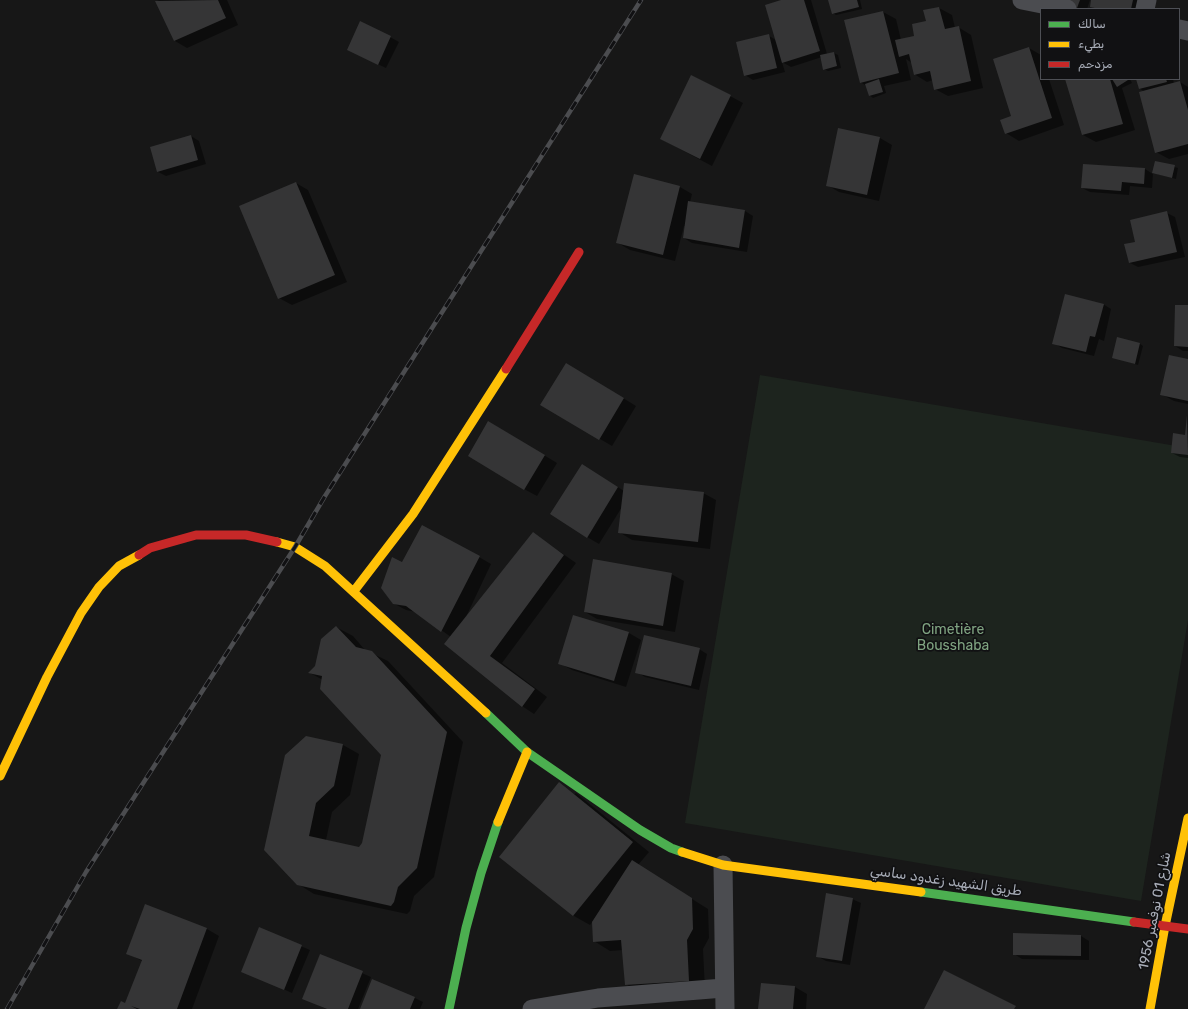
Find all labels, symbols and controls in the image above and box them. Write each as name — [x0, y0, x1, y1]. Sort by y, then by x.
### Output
legend — [1040, 8, 1180, 80]
text: سالك — [1078, 17, 1106, 31]
text: بطيء — [1078, 37, 1104, 51]
text: مزدحم — [1078, 57, 1112, 71]
park label: Cimetière Bousshaba — [917, 622, 989, 654]
street label: شارع 01 نوفمبر 1956 — [1135, 851, 1175, 971]
street label: طريق الشهيد زغدود ساسي — [869, 862, 1023, 900]

